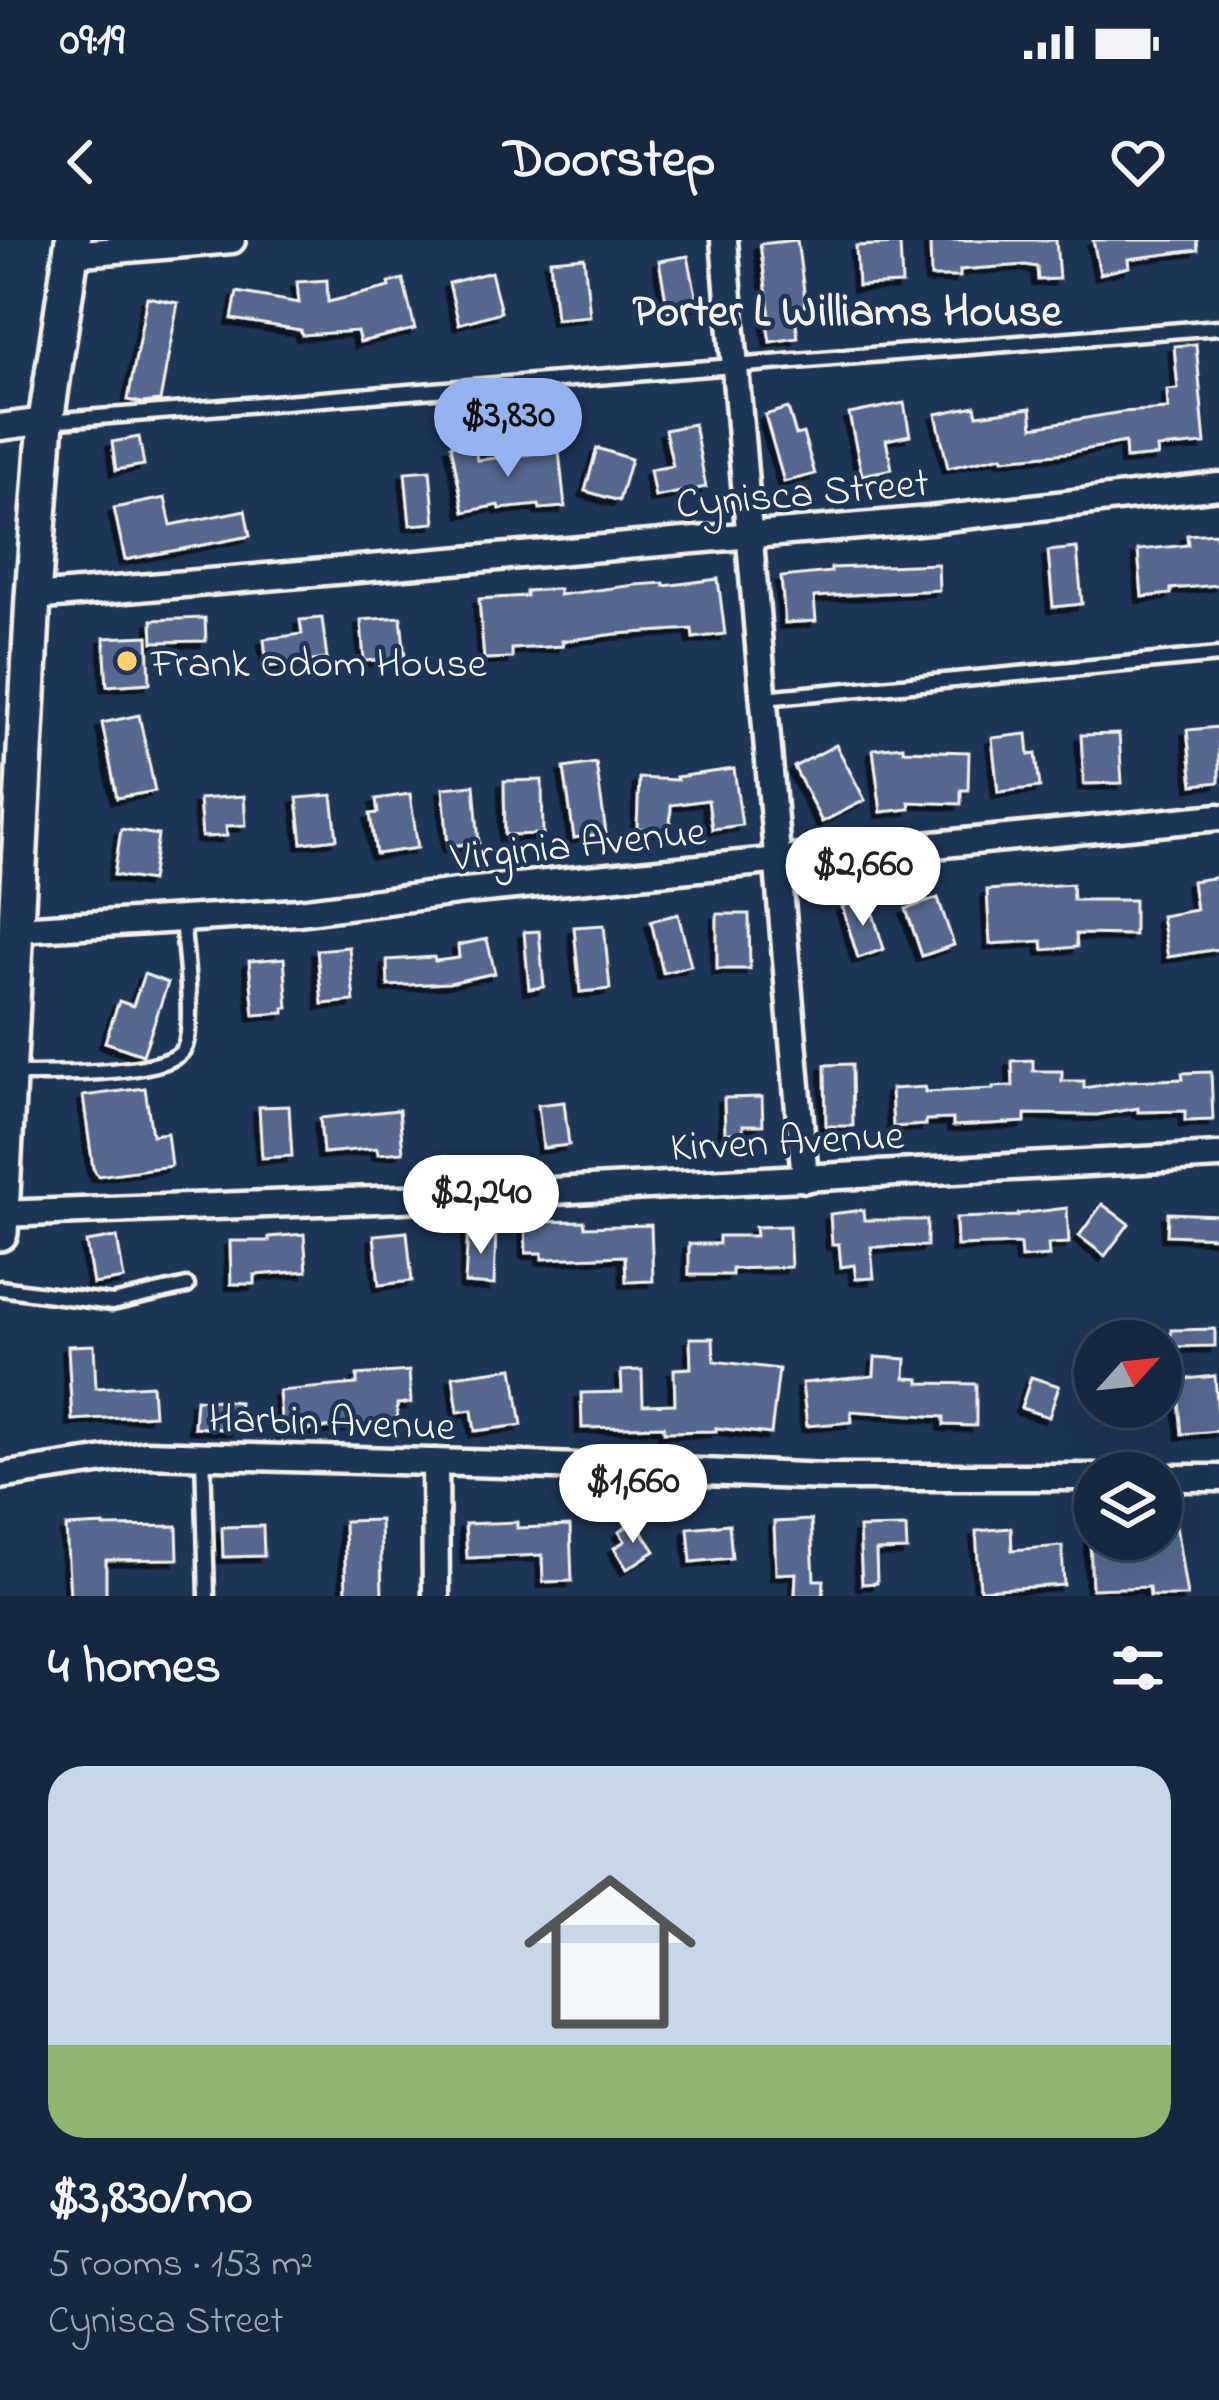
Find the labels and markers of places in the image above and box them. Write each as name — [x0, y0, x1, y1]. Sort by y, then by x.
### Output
pin: $3,830 — [410, 378, 606, 480]
place label: Frank Odom House — [150, 635, 487, 696]
marker: Frank Odom House — [114, 648, 140, 674]
pin: $2,660 — [765, 827, 961, 929]
pin: $2,240 — [383, 1155, 579, 1257]
pin: $1,660 — [535, 1444, 731, 1546]

